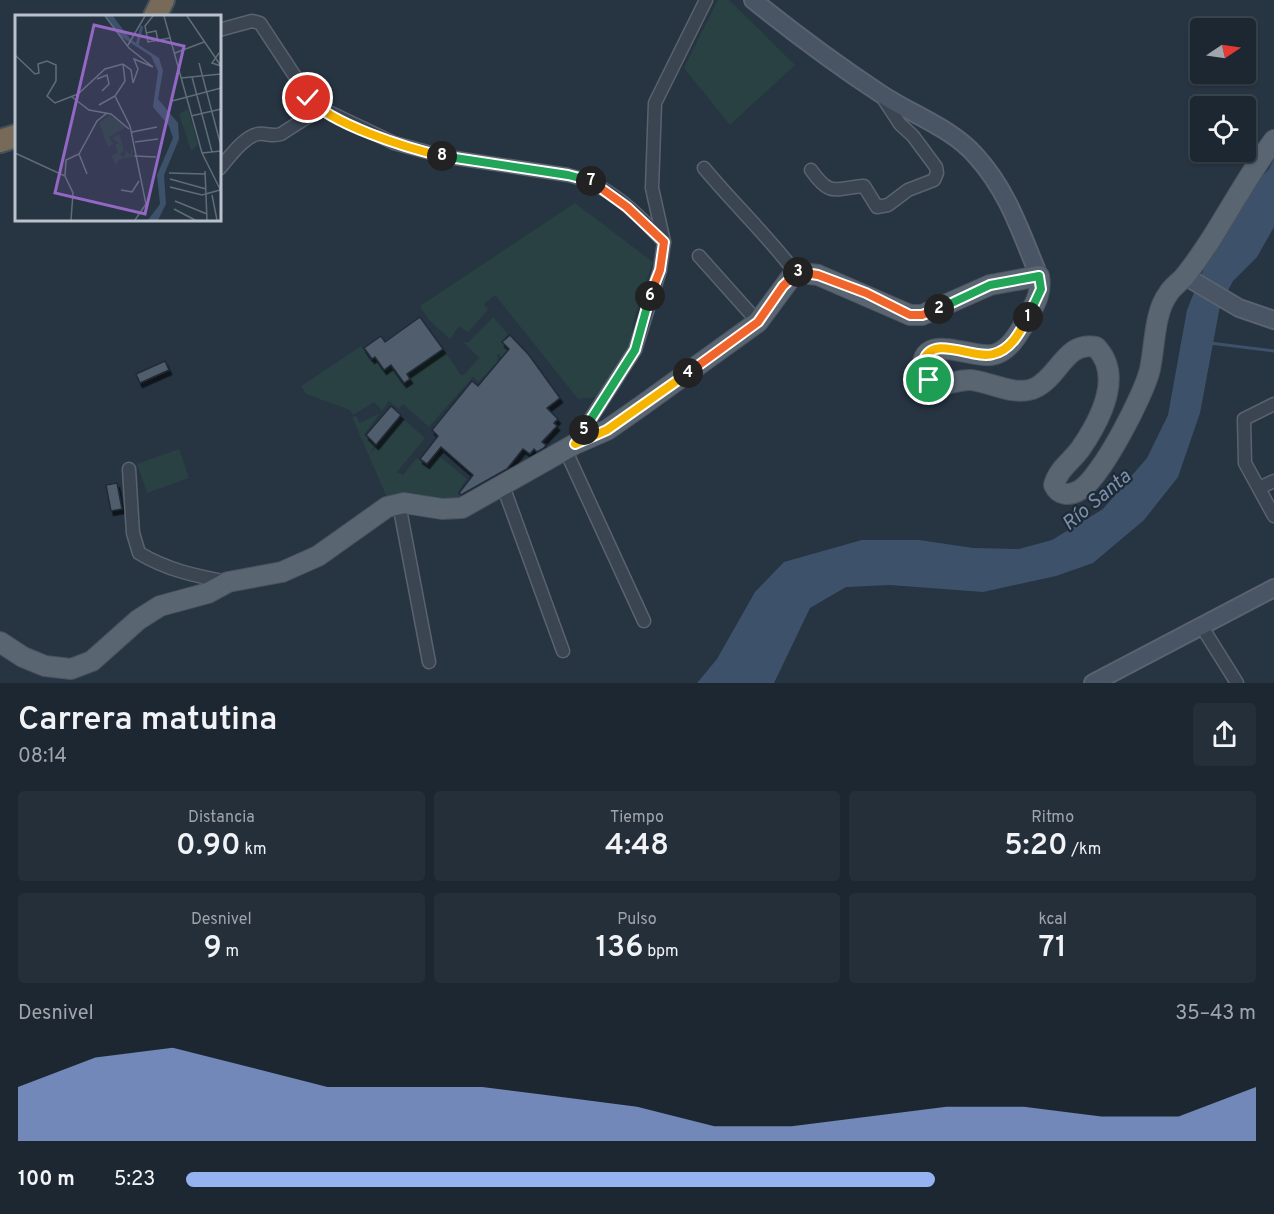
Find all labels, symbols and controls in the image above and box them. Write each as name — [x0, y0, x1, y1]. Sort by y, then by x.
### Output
inset map — [15, 15, 220, 220]
north arrow — [1190, 18, 1256, 84]
map controls — [1190, 18, 1256, 162]
pin — [282, 72, 333, 123]
icon: check — [291, 81, 324, 114]
button: locate — [1190, 96, 1256, 162]
pin: 8 — [427, 141, 457, 171]
text: 8 — [437, 146, 447, 166]
pin: 7 — [576, 166, 606, 196]
text: 7 — [587, 171, 595, 191]
pin: 3 — [783, 257, 813, 287]
text: 3 — [793, 262, 803, 282]
pin: 6 — [635, 281, 665, 311]
text: 6 — [645, 286, 655, 306]
pin: 2 — [924, 294, 954, 324]
text: 2 — [934, 299, 944, 319]
pin: 1 — [1013, 302, 1043, 332]
text: 1 — [1025, 307, 1031, 327]
pin — [903, 354, 954, 405]
pin: 4 — [673, 358, 703, 388]
text: 4 — [683, 363, 693, 383]
icon: arrive — [912, 363, 945, 396]
pin: 5 — [569, 415, 599, 445]
text: 5 — [579, 420, 589, 440]
water label: Río Santa — [1057, 464, 1137, 537]
text: Carrera matutina — [18, 700, 277, 742]
button: share — [1193, 703, 1256, 766]
text: 08:14 — [18, 744, 67, 770]
text: Distancia — [188, 808, 255, 828]
text: Tiempo — [610, 808, 664, 828]
text: Ritmo — [1031, 808, 1074, 828]
text: 0.90 — [176, 828, 241, 865]
text: 4:48 — [605, 828, 669, 865]
text: 5:20 — [1004, 828, 1068, 865]
text: km — [241, 840, 267, 860]
text: /km — [1068, 840, 1101, 860]
text: Desnivel — [191, 910, 252, 930]
text: Pulso — [617, 910, 657, 930]
text: kcal — [1038, 910, 1067, 930]
text: 9 — [204, 930, 222, 967]
text: 136 — [595, 930, 643, 967]
text: 71 — [1039, 930, 1067, 967]
text: m — [222, 942, 239, 962]
text: bpm — [643, 942, 679, 962]
text: Desnivel — [18, 1001, 94, 1027]
text: 35–43 m — [1175, 1001, 1256, 1027]
text: 100 m — [18, 1167, 75, 1193]
text: 5:23 — [114, 1167, 155, 1193]

